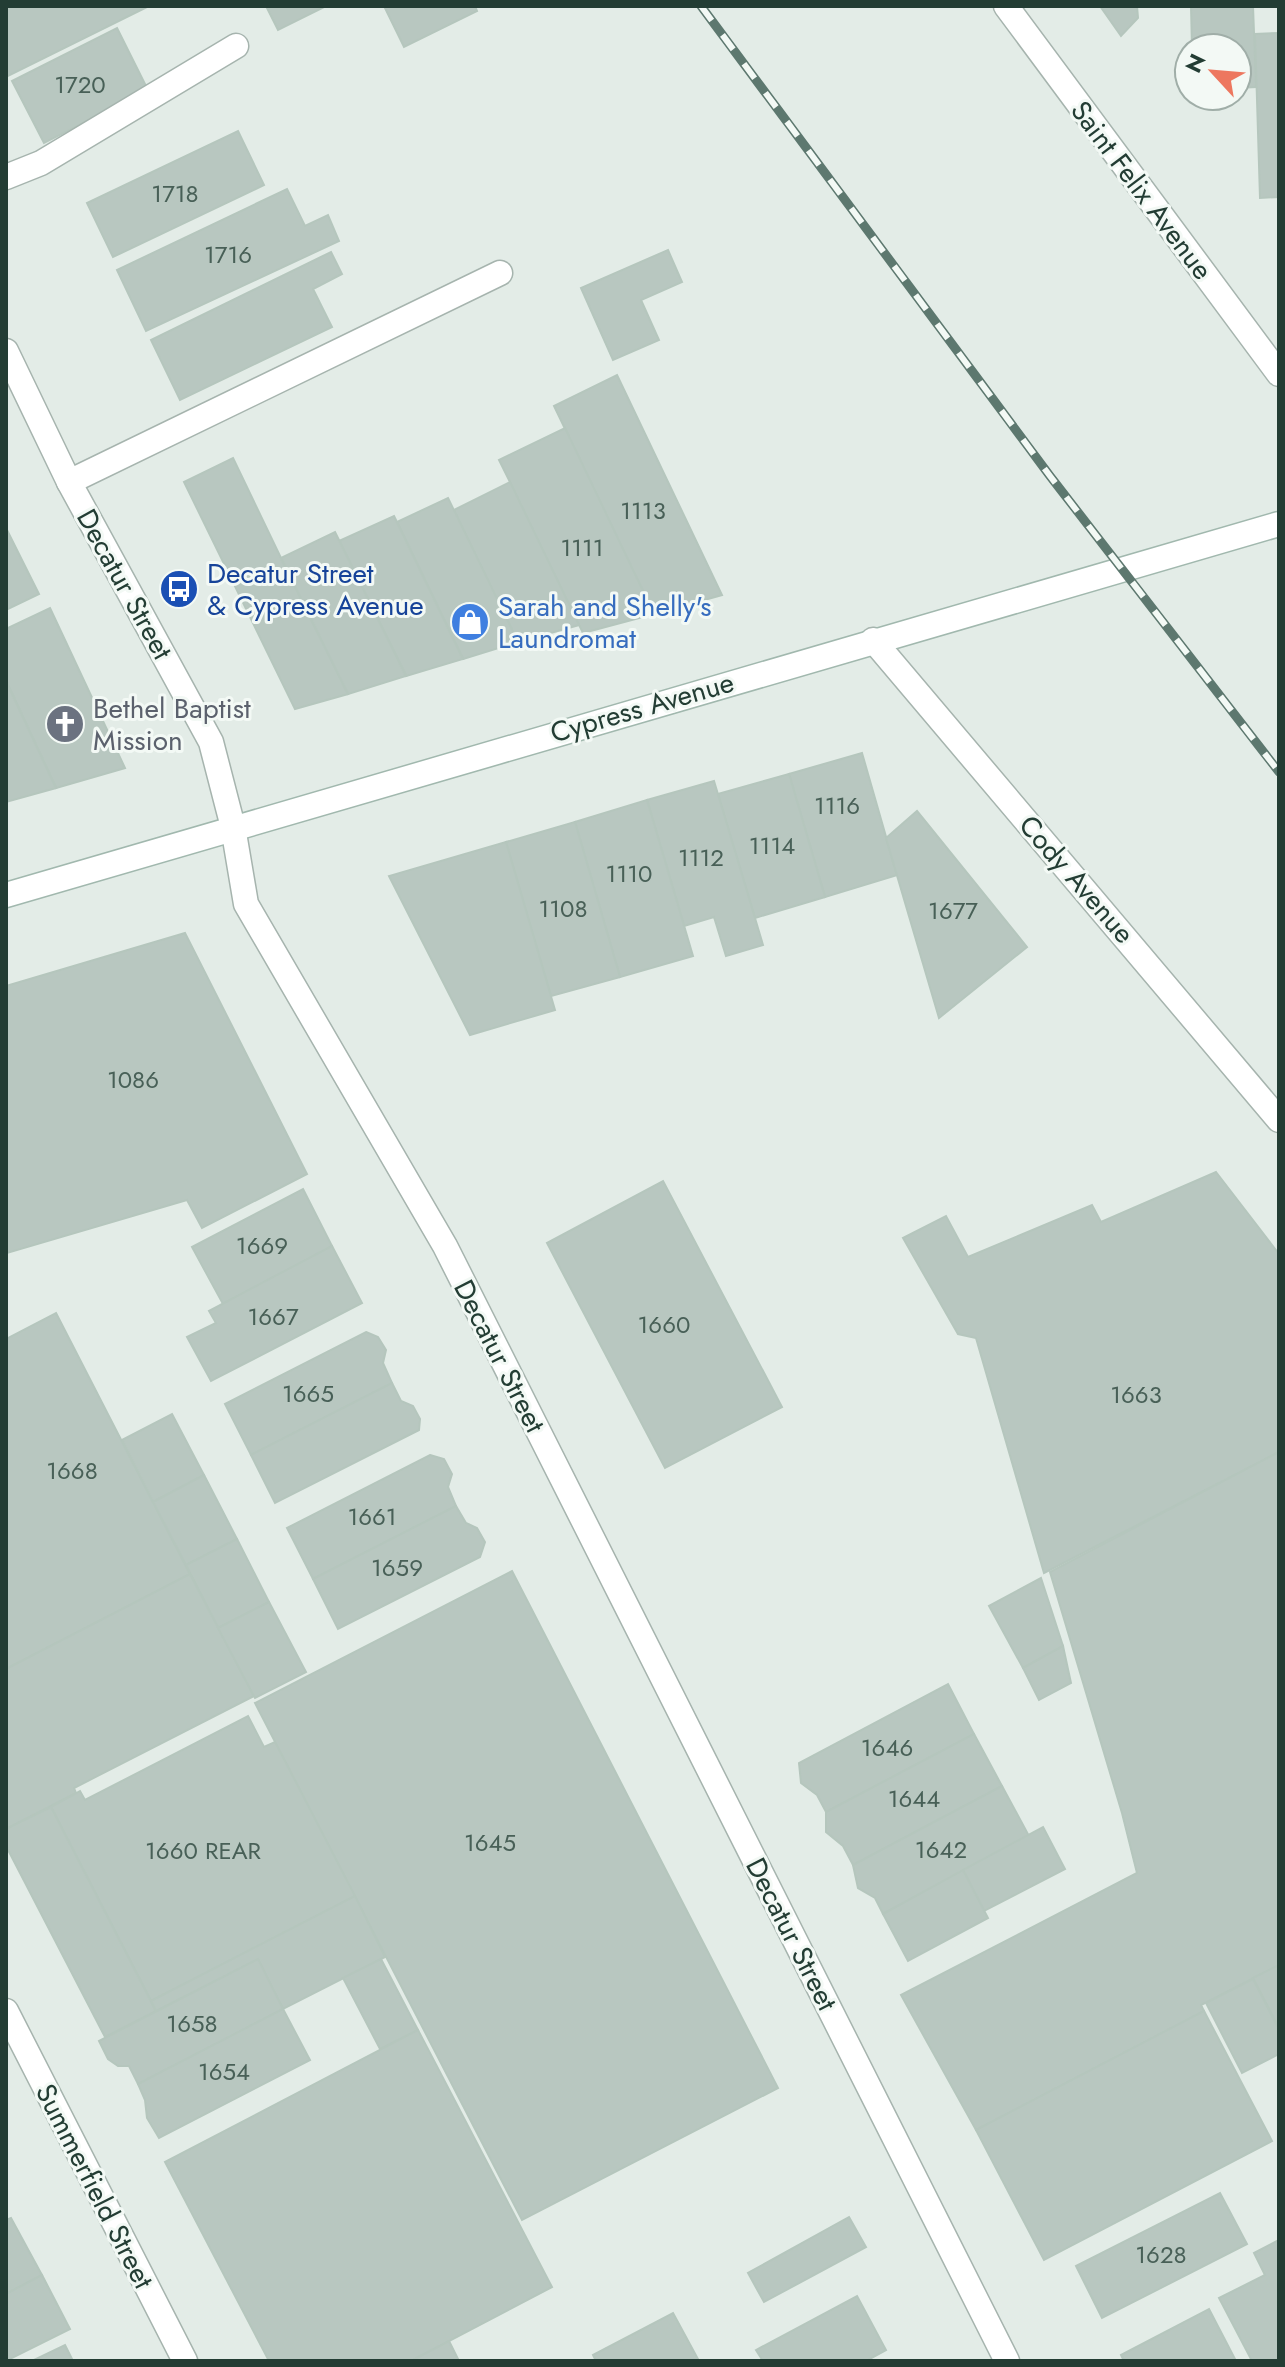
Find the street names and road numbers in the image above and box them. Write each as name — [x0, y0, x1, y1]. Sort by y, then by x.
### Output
street label: Saint Felix Avenue — [1061, 92, 1223, 288]
street label: Decatur Street — [66, 501, 183, 667]
street label: Cypress Avenue — [546, 662, 739, 753]
street label: Cody Avenue — [1009, 806, 1144, 953]
street label: Decatur Street — [443, 1273, 556, 1440]
street label: Decatur Street — [735, 1851, 848, 2018]
street label: Summerfield Street — [25, 2077, 164, 2296]

